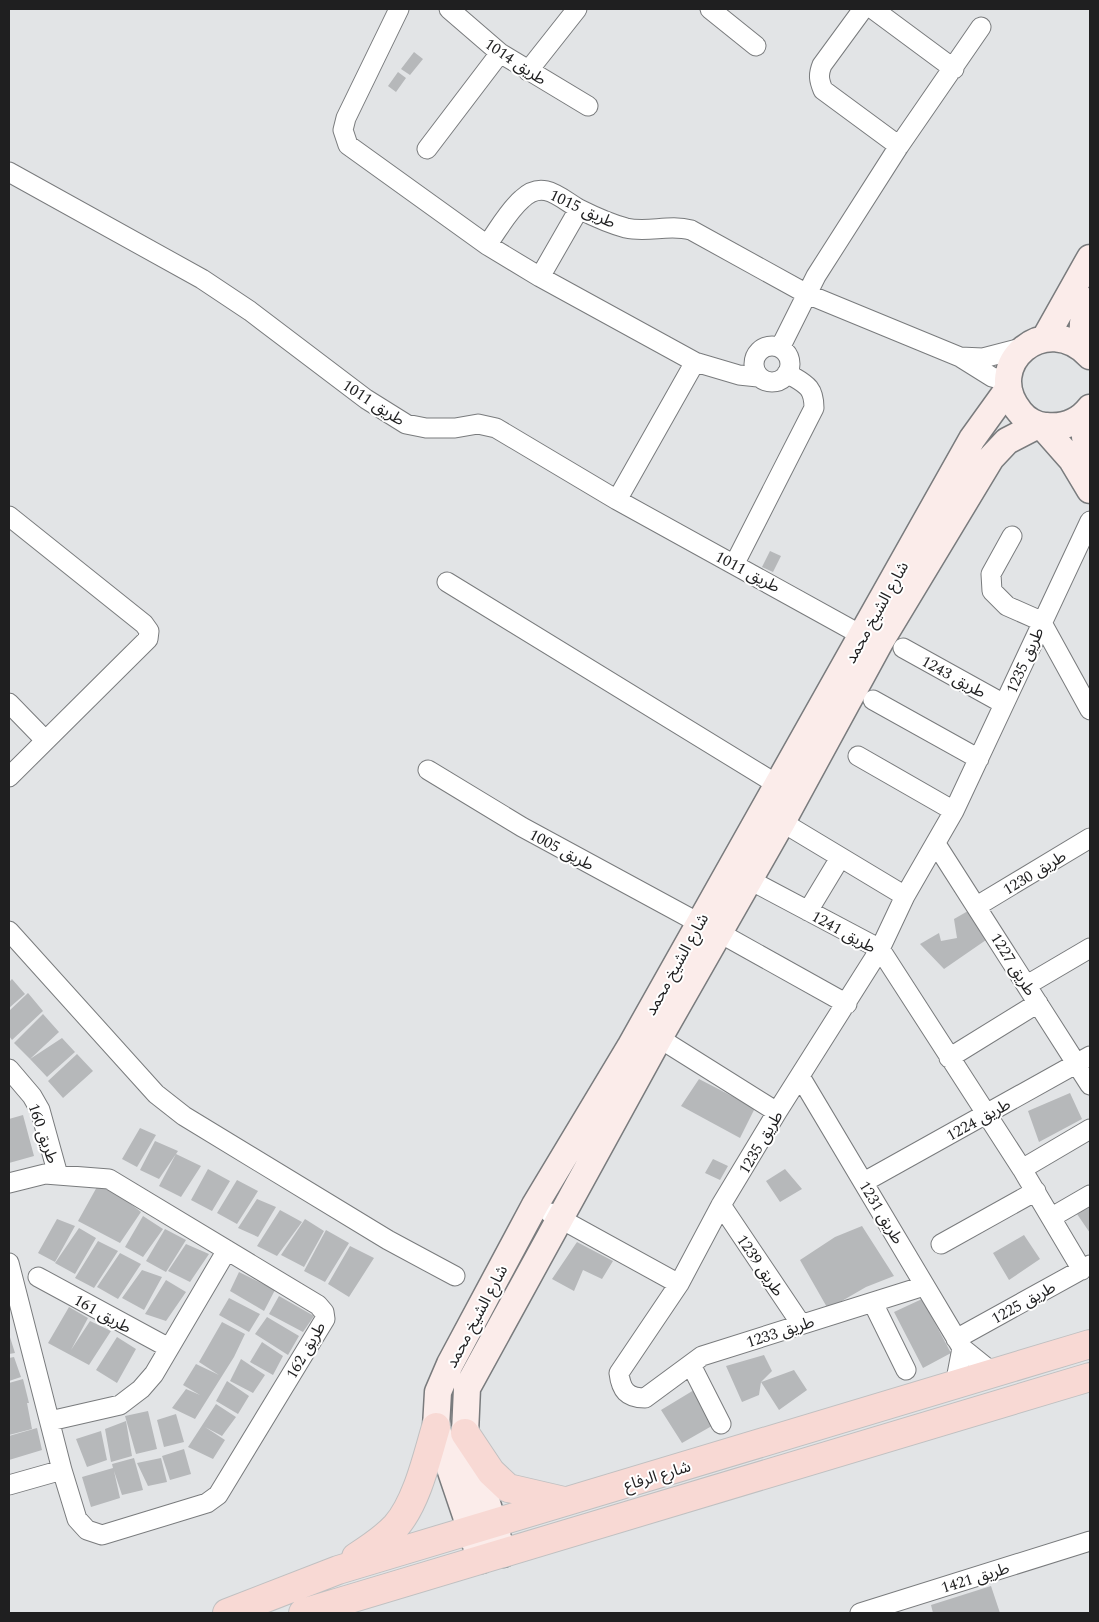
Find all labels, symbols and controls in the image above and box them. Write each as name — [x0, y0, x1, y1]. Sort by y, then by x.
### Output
street label: طريق 1014 — [480, 32, 551, 92]
street label: طريق 1015 — [546, 183, 620, 235]
street label: طريق 1011 — [337, 374, 410, 432]
street label: طريق 1011 — [711, 545, 784, 599]
street label: شارع الشيخ محمد — [839, 557, 915, 668]
street label: طريق 1235 — [1000, 623, 1050, 697]
street label: طريق 1243 — [917, 649, 990, 705]
street label: طريق 1005 — [525, 823, 598, 877]
street label: طريق 1230 — [998, 844, 1071, 901]
street label: طريق 1241 — [807, 904, 880, 960]
street label: شارع الشيخ محمد — [639, 909, 715, 1020]
street label: طريق 1227 — [984, 928, 1042, 1001]
street label: طريق 1224 — [942, 1092, 1015, 1147]
street label: طريق 160 — [22, 1100, 65, 1167]
street label: طريق 1235 — [732, 1106, 789, 1179]
street label: طريق 1231 — [853, 1176, 910, 1249]
street label: طريق 1239 — [731, 1230, 790, 1302]
street label: شارع الشيخ محمد — [440, 1261, 514, 1372]
street label: طريق 1225 — [987, 1275, 1060, 1330]
street label: طريق 161 — [69, 1288, 136, 1340]
street label: طريق 1233 — [743, 1310, 818, 1354]
street label: طريق 162 — [280, 1317, 332, 1384]
street label: شارع الرفاع — [621, 1454, 694, 1498]
street label: طريق 1421 — [938, 1556, 1013, 1600]

